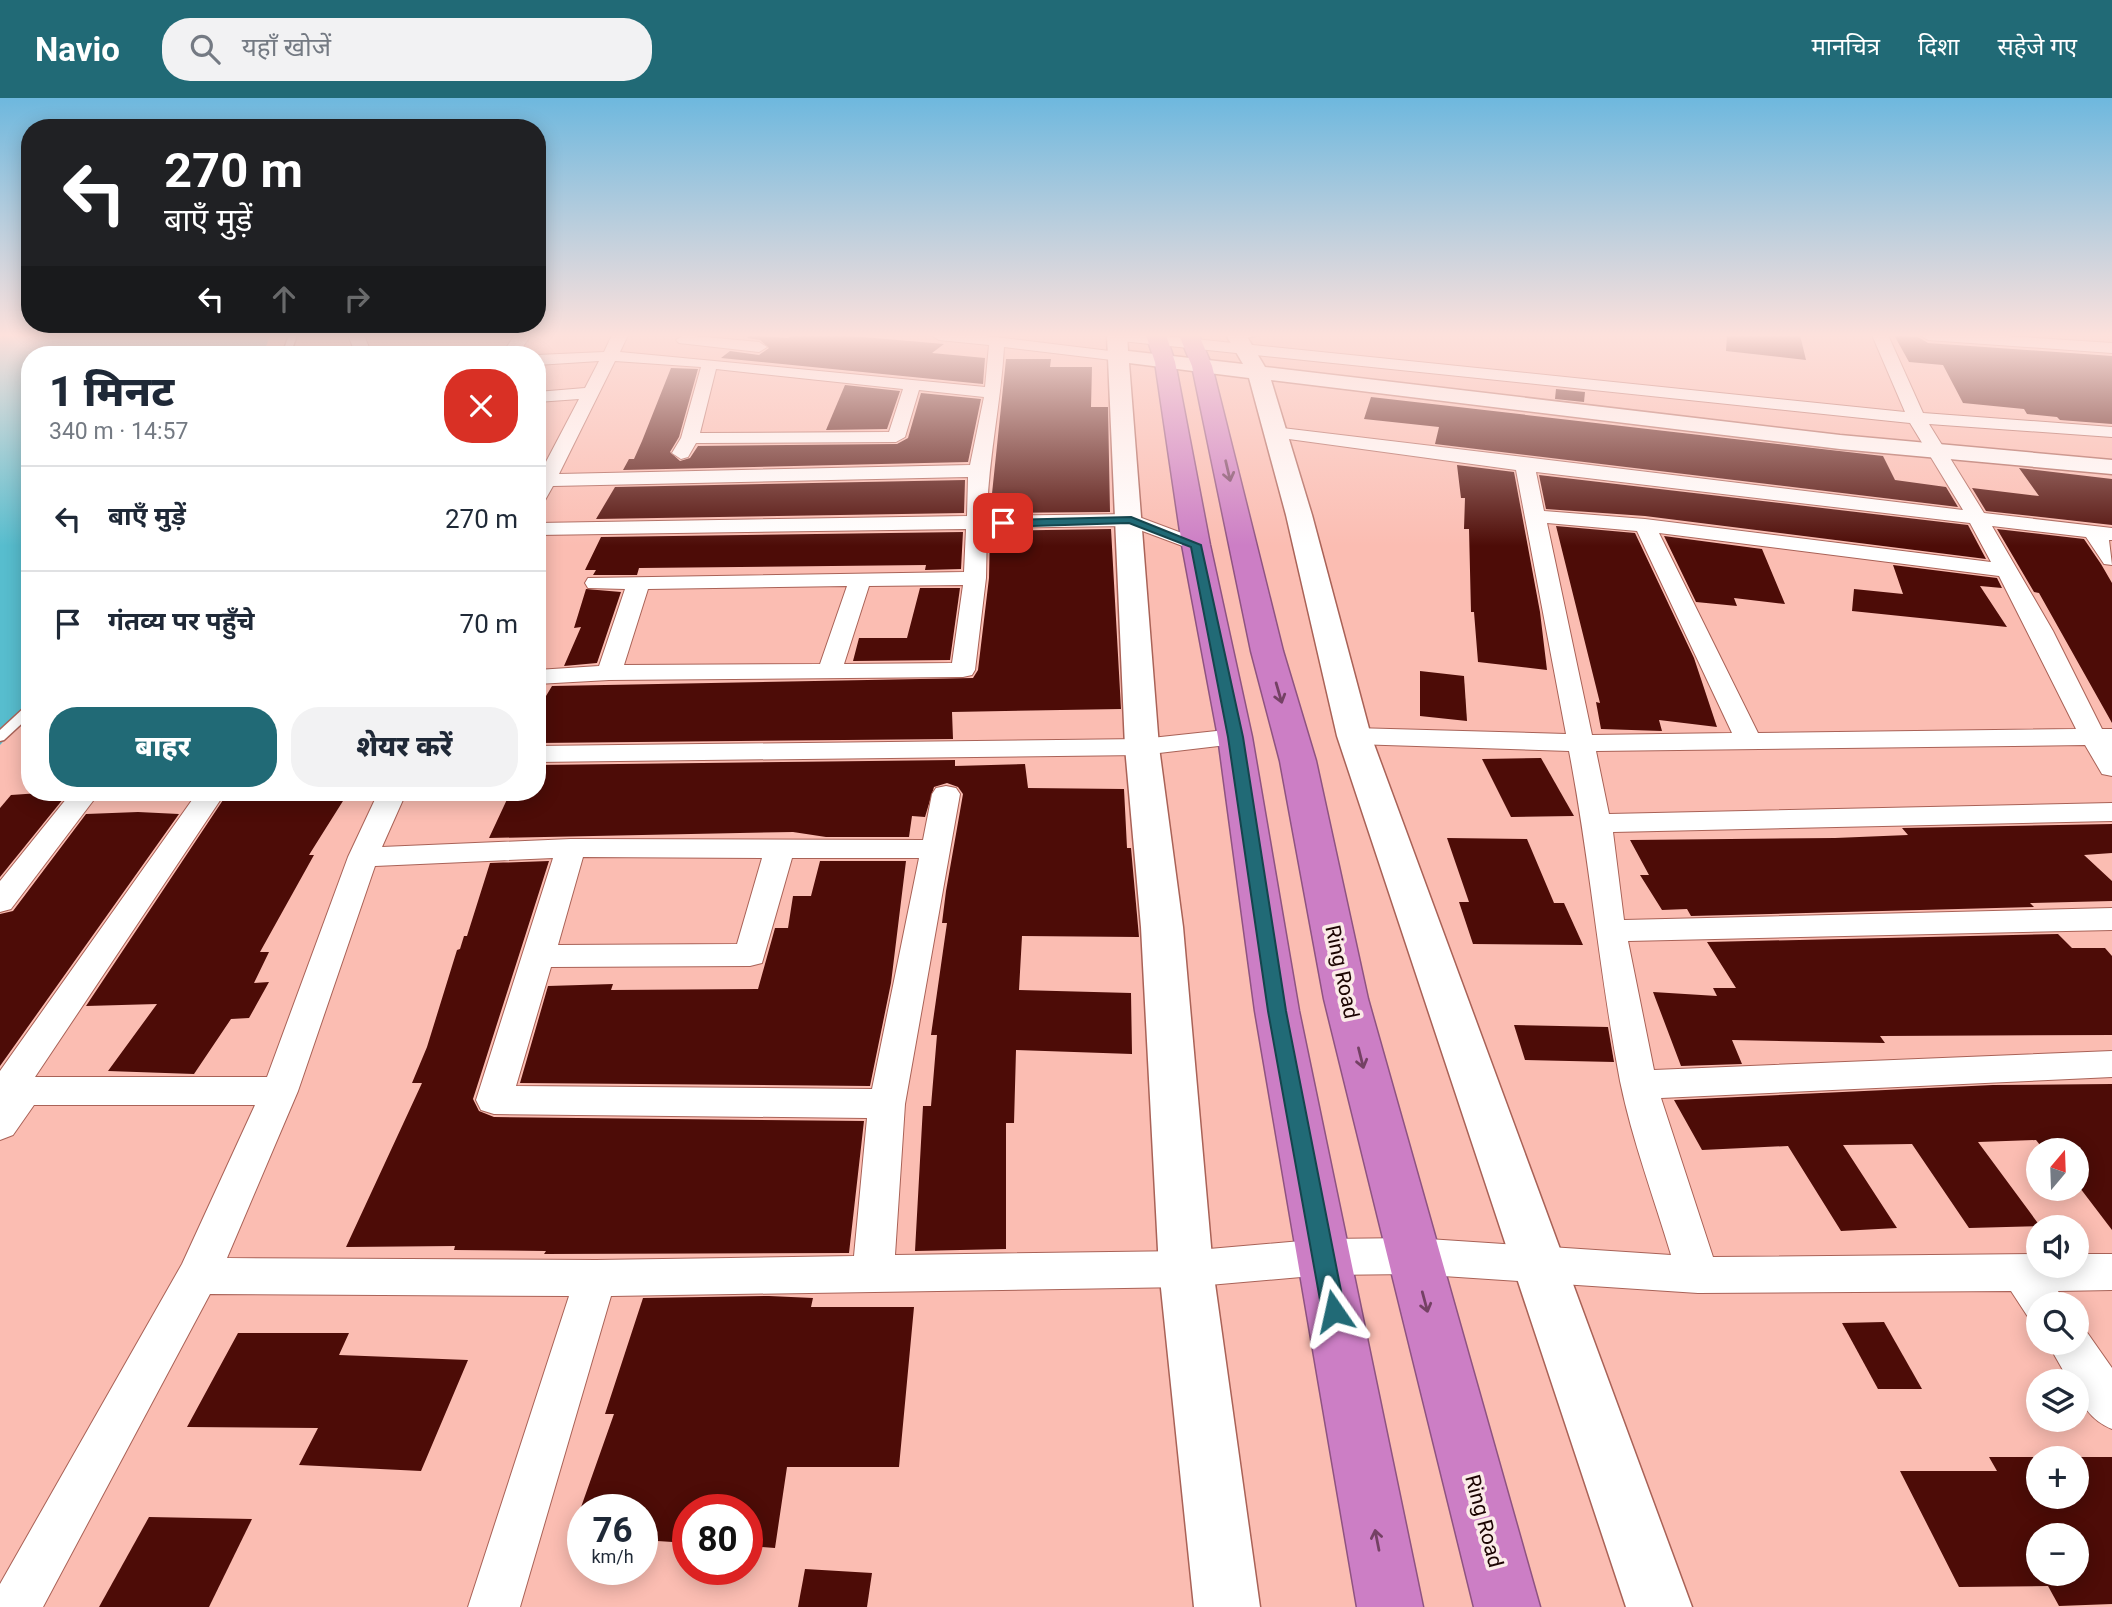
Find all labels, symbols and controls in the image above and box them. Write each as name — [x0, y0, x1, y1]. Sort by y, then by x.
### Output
search box — [162, 18, 652, 81]
text: Navio — [35, 30, 120, 69]
icon: search — [186, 30, 224, 68]
text: यहाँ खोजें — [242, 32, 331, 62]
text: मानचित्र — [1811, 33, 1880, 61]
text: दिशा — [1918, 33, 1959, 61]
text: सहेजे गए — [1997, 33, 2077, 61]
text: 270 m — [164, 142, 303, 199]
icon: left — [49, 147, 140, 238]
text: बाएँ मुड़ें — [164, 201, 252, 239]
icon: left — [192, 280, 230, 318]
icon: ahead — [265, 280, 303, 318]
icon: right — [338, 280, 376, 318]
text: 1 मिनट — [49, 367, 174, 416]
button: close — [444, 369, 518, 443]
text: 340 m · 14:57 — [49, 418, 188, 445]
one-way arrow — [1221, 459, 1235, 482]
pin — [973, 493, 1033, 553]
icon: left — [49, 500, 87, 538]
text: बाएँ मुड़ें — [108, 501, 186, 531]
text: 270 m — [445, 504, 518, 534]
icon: arrive — [984, 504, 1022, 542]
icon: arrive — [49, 605, 87, 643]
text: गंतव्य पर पहुँचे — [108, 606, 255, 636]
text: 70 m — [460, 609, 518, 639]
one-way arrow — [1273, 681, 1286, 703]
button: बाहर — [49, 707, 277, 787]
button: शेयर करें — [291, 707, 518, 787]
street label: Ring Road — [1320, 923, 1364, 1021]
one-way arrow — [1356, 1047, 1369, 1069]
north arrow — [2026, 1138, 2090, 1200]
map controls — [2026, 1138, 2089, 1586]
button: sound — [2026, 1215, 2089, 1278]
position arrow — [1297, 1274, 1371, 1348]
one-way arrow — [1419, 1290, 1432, 1312]
button: search — [2026, 1292, 2089, 1355]
button: layers — [2026, 1369, 2089, 1432]
button: + — [2026, 1446, 2089, 1509]
street label: Ring Road — [1460, 1472, 1508, 1570]
speed limit sign: 80 — [672, 1494, 763, 1585]
text: 76 — [592, 1510, 633, 1551]
button: − — [2026, 1523, 2089, 1586]
one-way arrow — [1370, 1529, 1383, 1552]
text: km/h — [591, 1546, 634, 1567]

